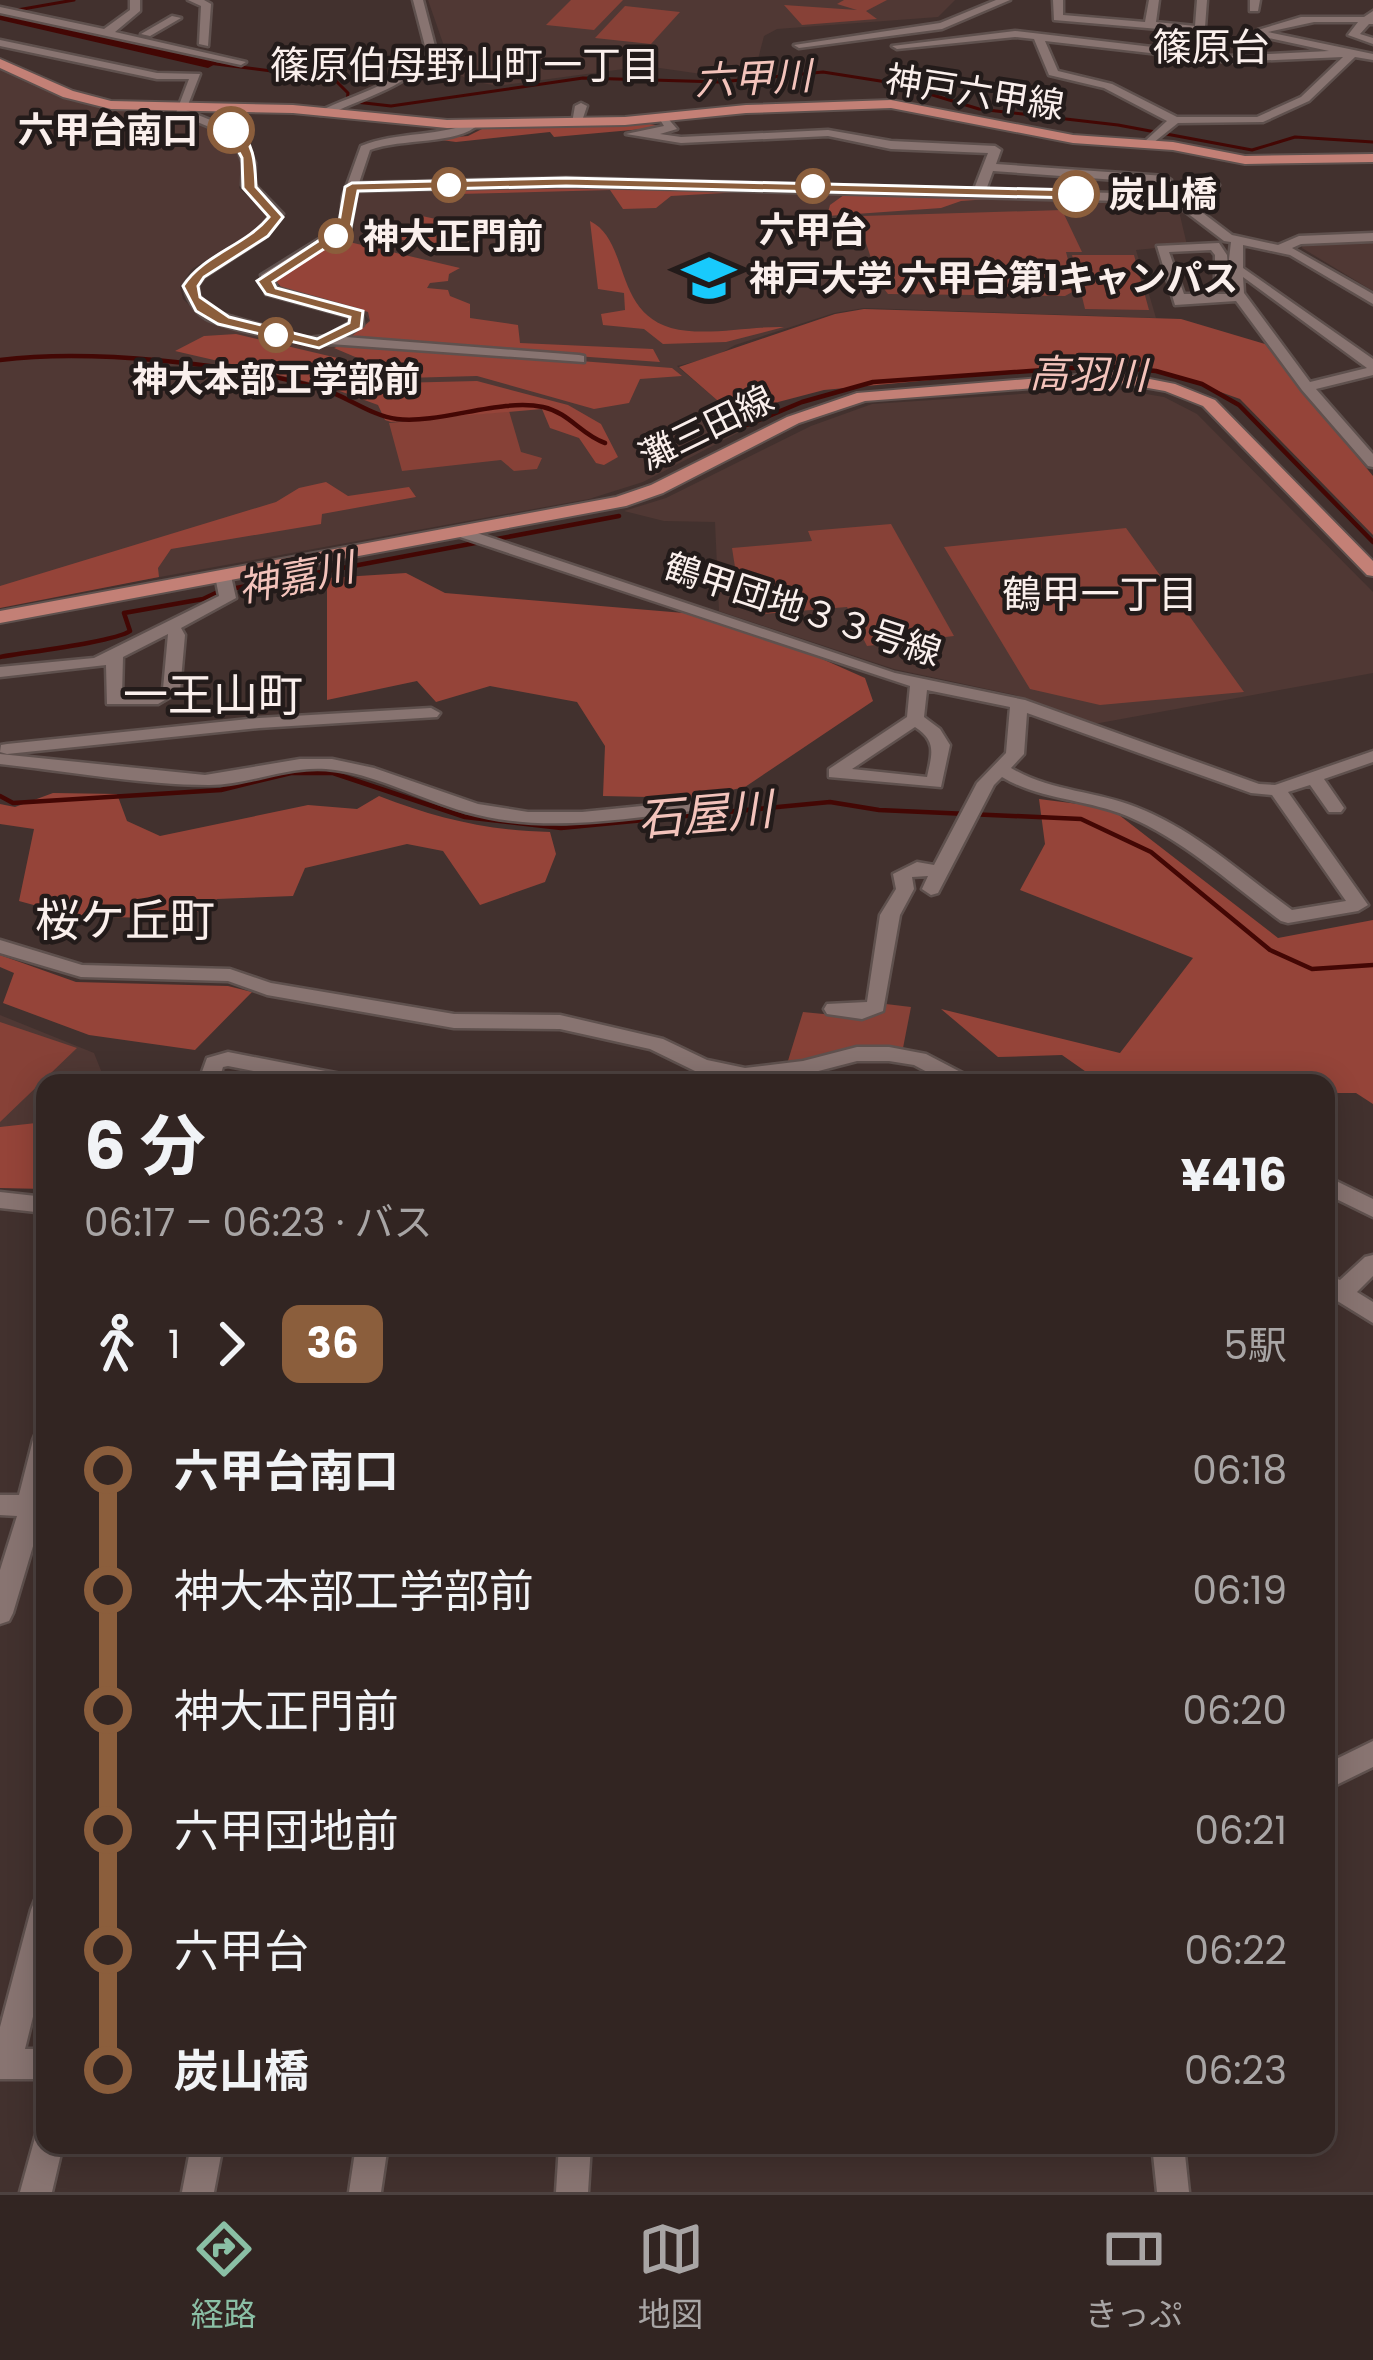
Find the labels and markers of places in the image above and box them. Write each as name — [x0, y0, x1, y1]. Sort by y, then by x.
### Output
place label: 六甲台南口 — [18, 105, 198, 156]
marker: 六甲台南口 — [209, 108, 253, 152]
unlabelled marker — [433, 169, 465, 201]
place label: 炭山橋 — [1109, 169, 1217, 220]
marker: 六甲台 — [797, 170, 829, 202]
marker: 炭山橋 — [1054, 172, 1098, 216]
place label: 六甲台 — [759, 205, 867, 256]
place label: 神大正門前 — [363, 211, 543, 262]
marker: 神大正門前 — [320, 220, 352, 252]
school or university icon: 神戸大学 六甲台第1キャンパス — [680, 249, 738, 307]
place label: 神戸大学 六甲台第1キャンパス — [749, 253, 1238, 304]
marker: 神大本部工学部前 — [260, 319, 292, 351]
place label: 神大本部工学部前 — [132, 354, 420, 405]

